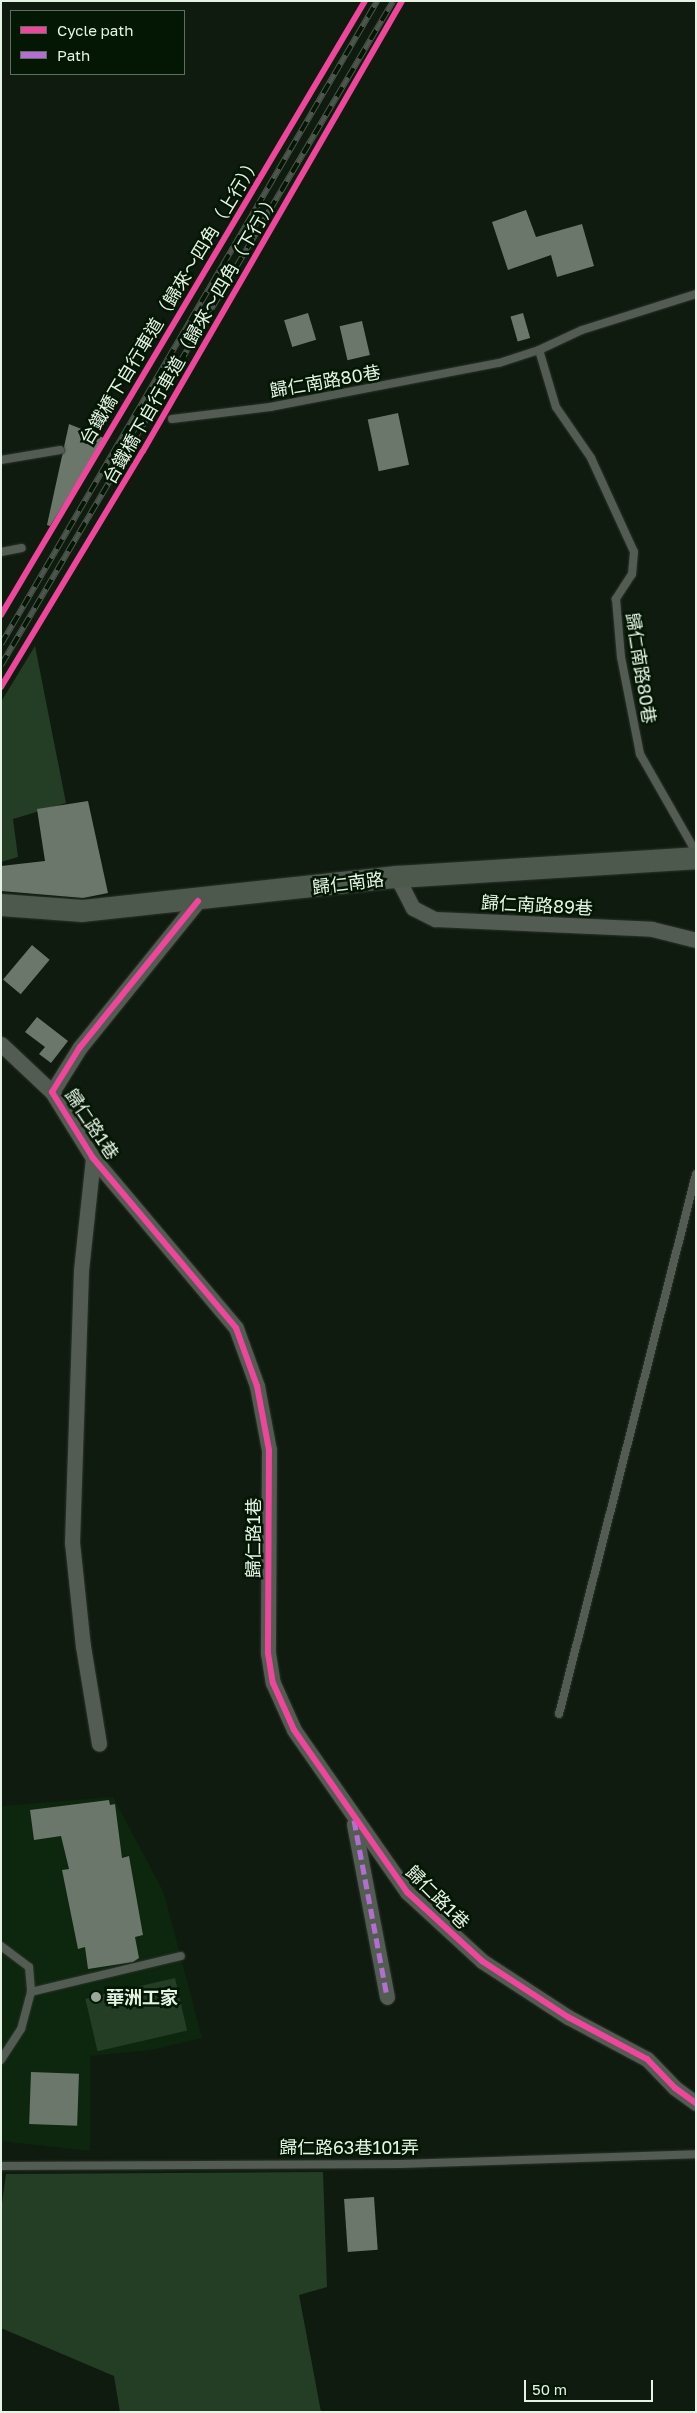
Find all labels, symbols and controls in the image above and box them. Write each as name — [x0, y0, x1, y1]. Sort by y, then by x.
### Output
legend — [10, 10, 185, 75]
text: Cycle path — [57, 21, 133, 39]
text: Path — [57, 46, 90, 64]
street label: 台鐵橋下自行車道（歸來～四角（上行）） — [75, 152, 265, 448]
street label: 台鐵橋下自行車道（歸來～四角（下行）） — [98, 188, 284, 488]
street label: 歸仁南路80巷 — [268, 361, 382, 401]
street label: 歸仁南路80巷 — [622, 611, 660, 725]
street label: 歸仁南路 — [311, 868, 385, 898]
street label: 歸仁南路89巷 — [481, 891, 593, 919]
street label: 歸仁路1巷 — [60, 1084, 124, 1164]
street label: 歸仁路1巷 — [242, 1498, 264, 1578]
street label: 歸仁路1巷 — [402, 1861, 474, 1933]
place label: 華洲工家 — [106, 1986, 178, 2008]
marker: 華洲工家 — [90, 1991, 102, 2003]
street label: 歸仁路63巷101弄 — [279, 2136, 419, 2158]
scale bar — [527, 2370, 656, 2402]
text: 50 m — [532, 2380, 567, 2398]

